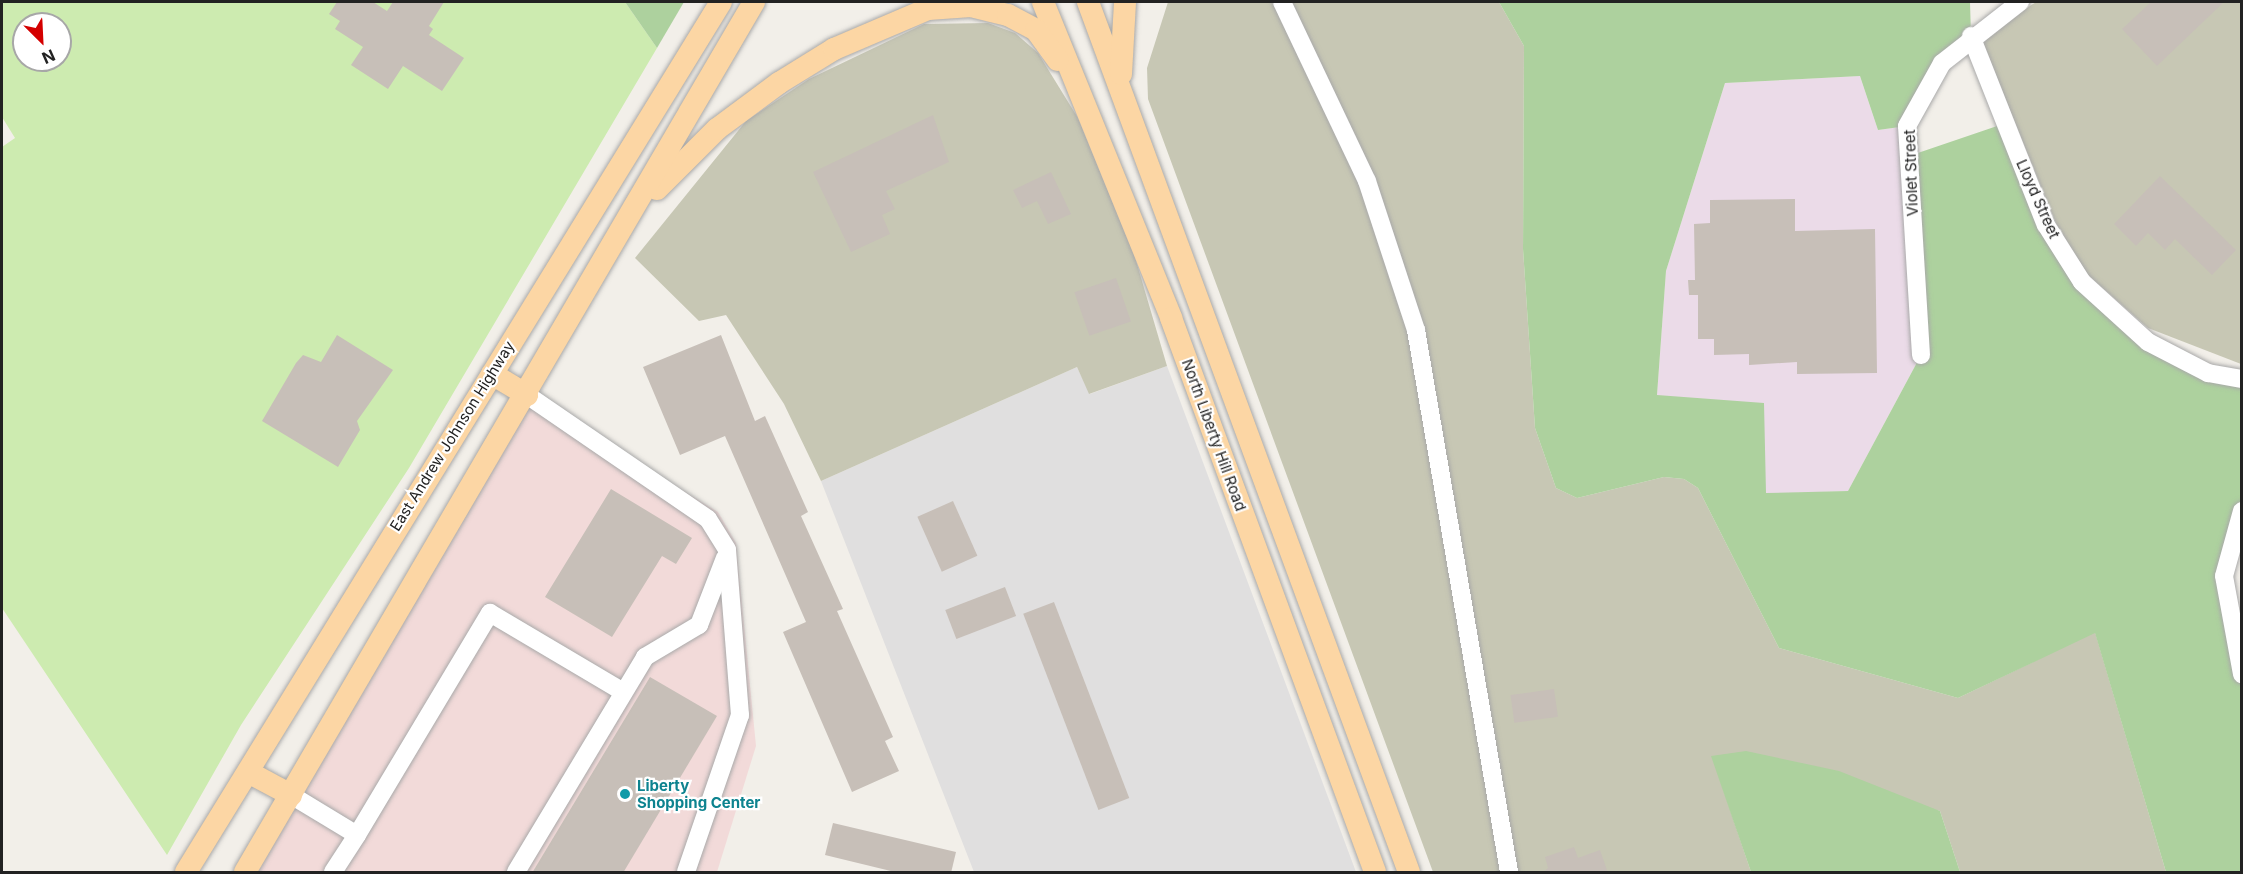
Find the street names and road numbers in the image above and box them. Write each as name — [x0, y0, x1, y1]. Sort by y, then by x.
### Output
street label: Violet Street — [1900, 129, 1922, 217]
street label: Lloyd Street — [2013, 157, 2063, 241]
street label: East Andrew Johnson Highway — [386, 338, 518, 534]
street label: North Liberty Hill Road — [1178, 357, 1250, 513]

